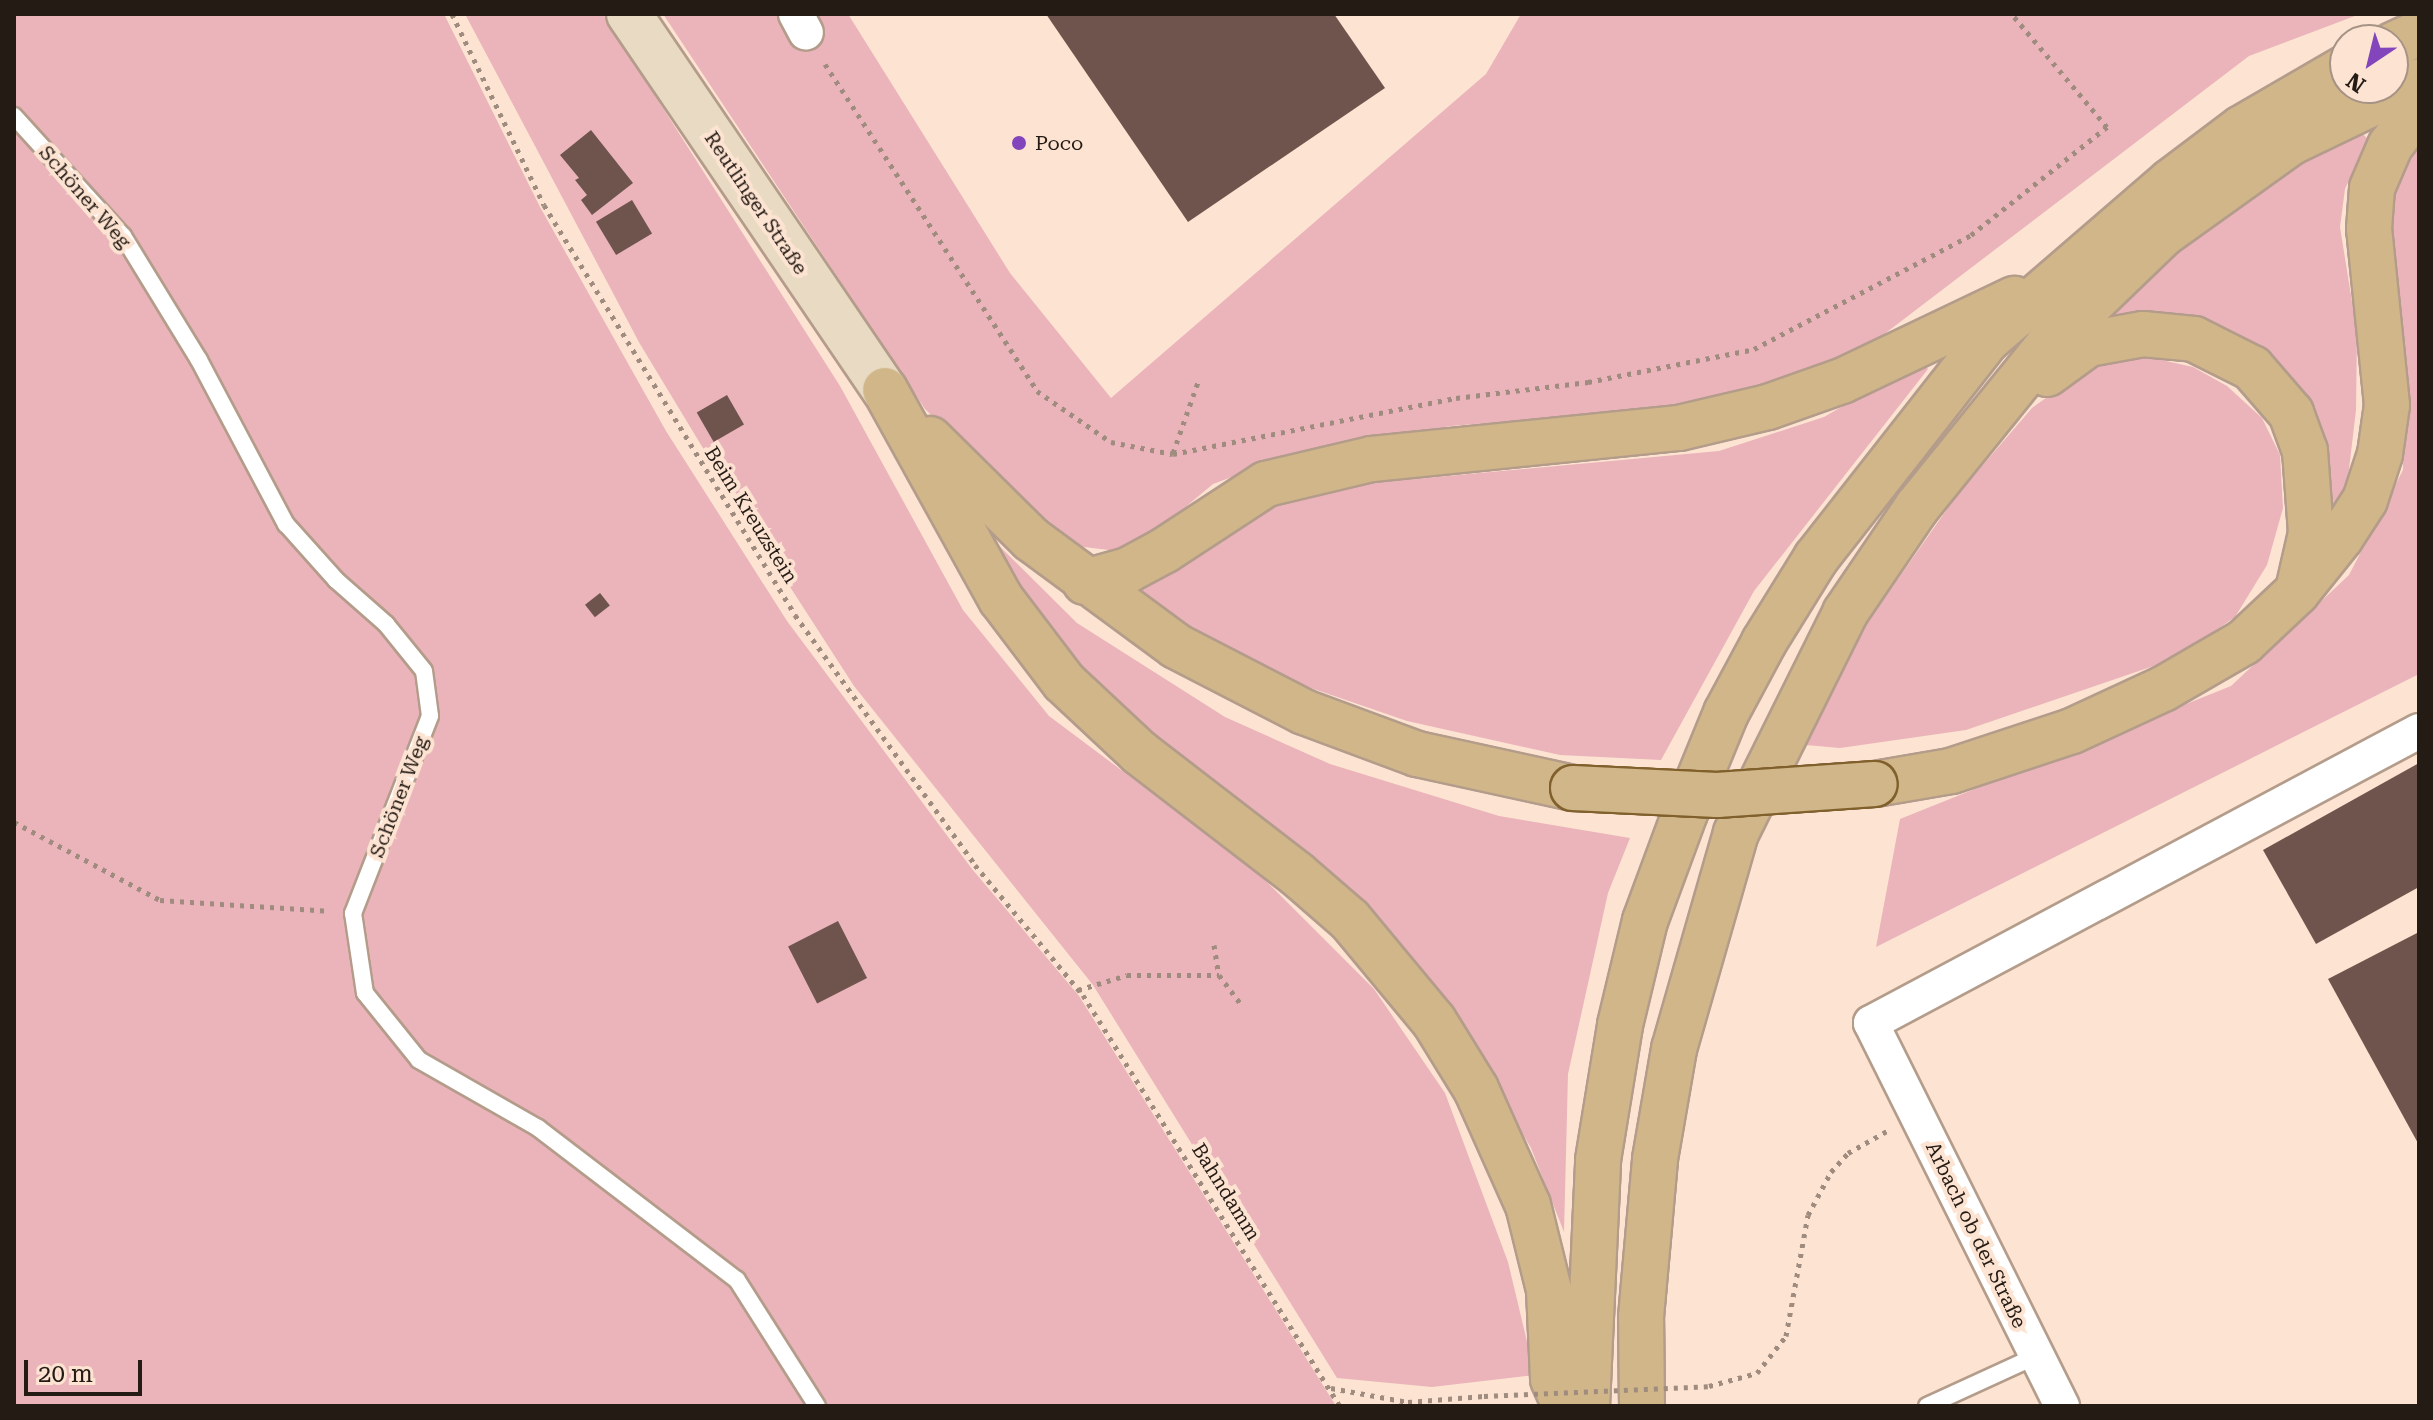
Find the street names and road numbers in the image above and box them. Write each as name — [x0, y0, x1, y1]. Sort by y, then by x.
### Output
street label: Reutlinger Straße — [699, 127, 813, 279]
street label: Schöner Weg — [34, 141, 136, 253]
street label: Beim Kreuzstein — [699, 442, 803, 588]
street label: Schöner Weg — [365, 733, 433, 861]
street label: Arbach ob der Straße — [1920, 1138, 2032, 1332]
street label: Bahndamm — [1187, 1139, 1265, 1245]

